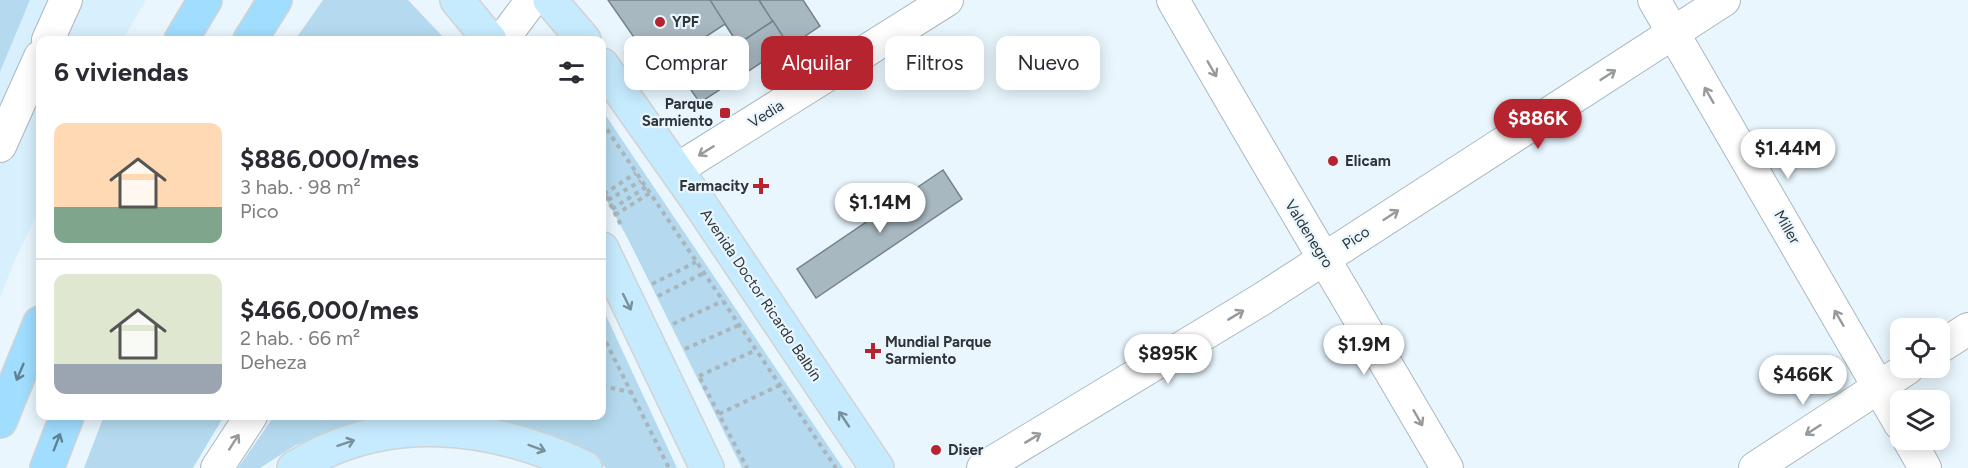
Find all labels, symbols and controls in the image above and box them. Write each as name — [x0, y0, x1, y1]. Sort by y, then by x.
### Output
place label: YPF — [672, 13, 699, 31]
marker: YPF — [653, 15, 667, 29]
chip: Comprar — [624, 36, 749, 90]
chip: Alquilar — [761, 36, 873, 90]
chip: Filtros — [885, 36, 984, 90]
chip: Nuevo — [996, 36, 1100, 90]
text: 6 viviendas — [54, 56, 188, 88]
icon: filters — [555, 56, 588, 89]
one-way arrow — [1207, 60, 1219, 77]
one-way arrow — [1599, 68, 1616, 81]
one-way arrow — [1703, 86, 1715, 103]
place label: Parque Sarmiento — [642, 95, 714, 130]
street label: Vedia — [745, 96, 787, 132]
pin: $886K — [1496, 99, 1580, 150]
marker: Parque Sarmiento — [718, 106, 732, 120]
text: $886K — [1508, 106, 1568, 130]
pin: $1.44M — [1739, 129, 1837, 180]
text: $1.44M — [1755, 136, 1821, 160]
text: $886,000/mes — [240, 143, 419, 175]
one-way arrow — [698, 145, 715, 157]
icon: home — [102, 147, 174, 219]
place label: Elicam — [1345, 152, 1391, 170]
marker: Elicam — [1326, 154, 1340, 168]
text: 3 hab. · 98 m² — [240, 175, 361, 199]
place label: Farmacity — [679, 177, 749, 195]
marker: Farmacity — [754, 179, 768, 193]
pin: $1.14M — [831, 183, 929, 234]
text: $1.14M — [849, 190, 911, 214]
street label: Valdenegro — [1281, 197, 1337, 272]
text: Pico — [240, 199, 279, 223]
street label: Avenida Doctor Ricardo Balbín — [697, 206, 825, 384]
street label: Miller — [1770, 207, 1804, 247]
one-way arrow — [1383, 209, 1399, 221]
street label: Pico — [1339, 222, 1373, 253]
one-way arrow — [622, 292, 634, 310]
text: $466,000/mes — [240, 294, 419, 326]
icon: home — [102, 298, 174, 370]
one-way arrow — [1227, 308, 1244, 320]
one-way arrow — [1833, 309, 1844, 327]
map controls — [1890, 318, 1950, 450]
button: locate — [1890, 318, 1950, 378]
pin: $1.9M — [1322, 325, 1406, 376]
text: 2 hab. · 66 m² — [240, 326, 360, 350]
text: $1.9M — [1337, 332, 1391, 356]
place label: Mundial Parque Sarmiento — [885, 333, 992, 368]
pin: $895K — [1126, 334, 1210, 385]
text: $895K — [1138, 341, 1198, 365]
marker: Mundial Parque Sarmiento — [866, 344, 880, 358]
text: Deheza — [240, 350, 307, 374]
pin: $466K — [1761, 355, 1845, 406]
one-way arrow — [14, 362, 25, 381]
text: $466K — [1773, 362, 1833, 386]
button: layers — [1890, 390, 1950, 450]
one-way arrow — [1412, 409, 1424, 426]
one-way arrow — [838, 412, 850, 428]
one-way arrow — [1805, 424, 1821, 436]
one-way arrow — [1024, 431, 1041, 443]
one-way arrow — [52, 433, 63, 452]
one-way arrow — [228, 434, 240, 451]
one-way arrow — [336, 436, 355, 447]
place label: Diser — [948, 441, 984, 459]
one-way arrow — [528, 443, 546, 454]
marker: Diser — [929, 443, 943, 457]

